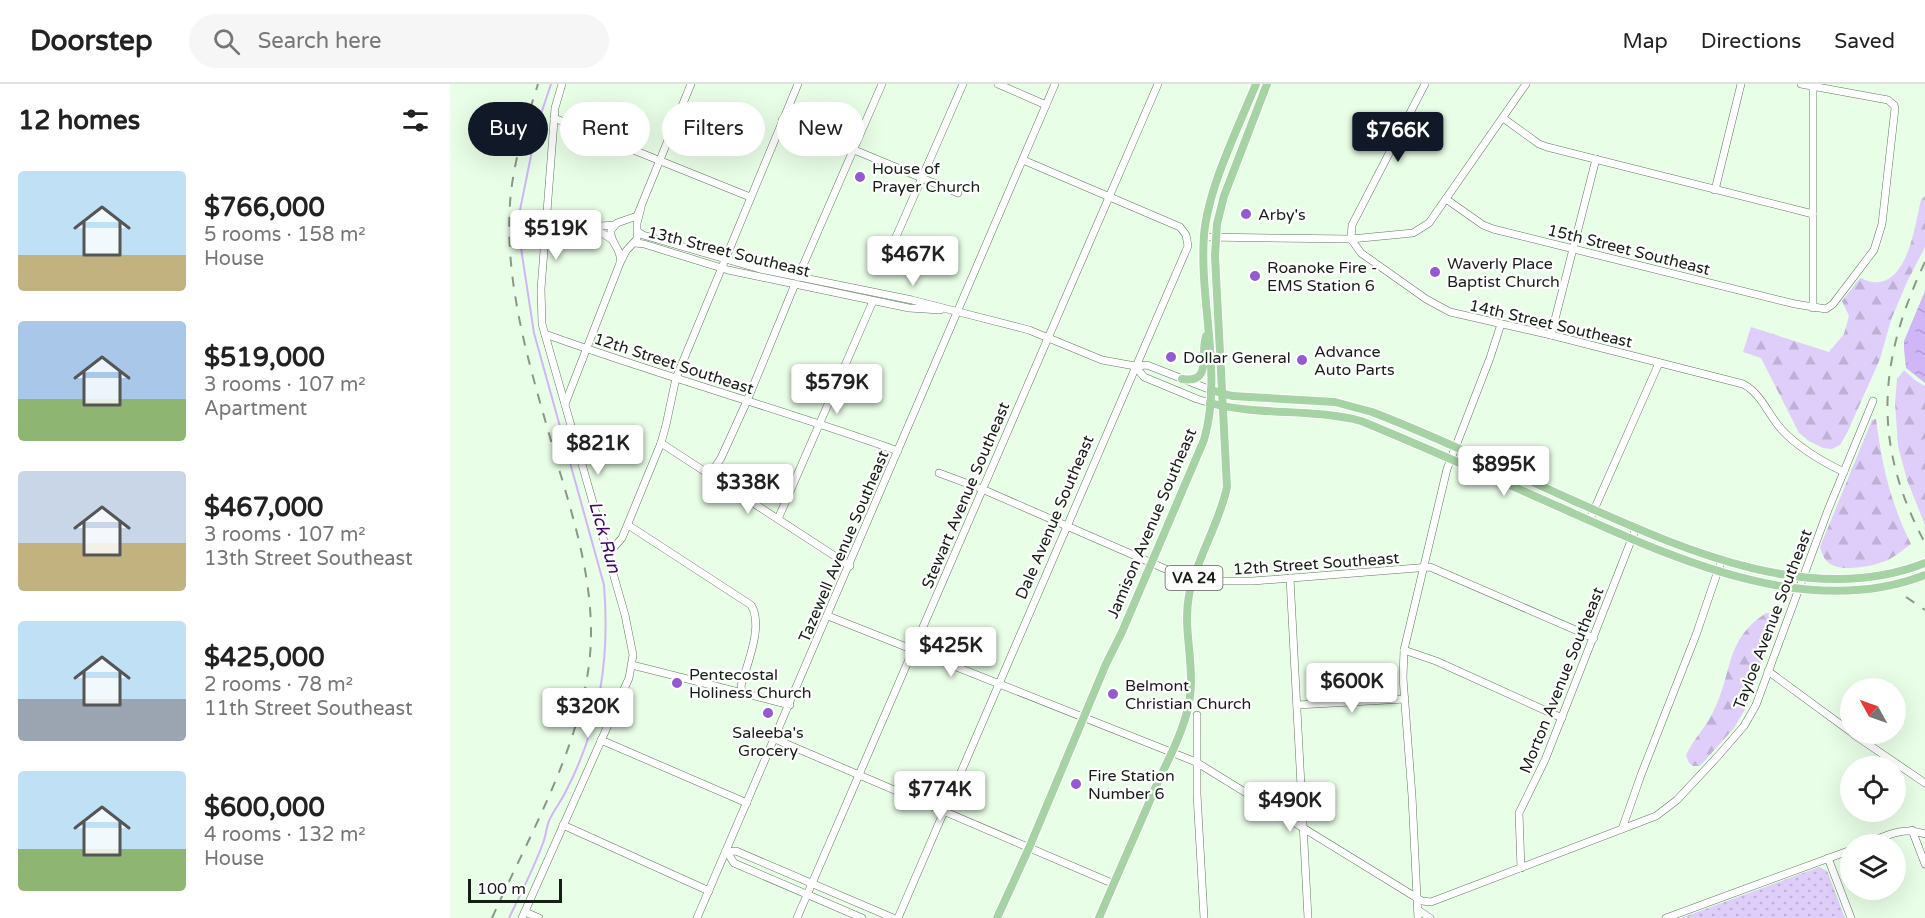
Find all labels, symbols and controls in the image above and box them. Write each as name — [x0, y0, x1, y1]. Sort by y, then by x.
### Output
search box — [189, 14, 609, 68]
text: Doorstep — [30, 24, 153, 58]
icon: search — [210, 25, 243, 58]
text: Search here — [258, 28, 381, 54]
text: Map — [1622, 29, 1668, 54]
text: Directions — [1701, 29, 1801, 54]
text: Saved — [1834, 29, 1895, 54]
chip: Buy — [468, 102, 548, 156]
chip: Rent — [560, 102, 650, 156]
chip: Filters — [662, 102, 765, 156]
chip: New — [777, 102, 864, 156]
icon: filters — [399, 104, 432, 137]
text: 12 homes — [18, 105, 140, 136]
pin: $766K — [1356, 112, 1440, 163]
text: $766K — [1366, 119, 1430, 143]
place label: House of Prayer Church — [872, 159, 980, 197]
marker: House of Prayer Church — [853, 170, 867, 184]
text: $766,000 — [204, 192, 325, 223]
icon: home — [66, 195, 138, 267]
place label: Arby's — [1258, 205, 1306, 225]
marker: Arby's — [1239, 207, 1253, 221]
pin: $519K — [514, 210, 598, 261]
text: $519K — [524, 217, 588, 241]
street label: 15th Street Southeast — [1545, 220, 1712, 280]
street label: 13th Street Southeast — [645, 222, 812, 282]
text: 5 rooms · 158 m² — [204, 223, 366, 247]
pin: $467K — [871, 236, 955, 287]
text: $467K — [881, 243, 945, 267]
text: House — [204, 247, 264, 271]
place label: Waverly Place Baptist Church — [1447, 254, 1560, 292]
place label: Roanoke Fire - EMS Station 6 — [1267, 258, 1378, 296]
marker: Waverly Place Baptist Church — [1428, 265, 1442, 279]
marker: Roanoke Fire - EMS Station 6 — [1248, 269, 1262, 283]
street label: 14th Street Southeast — [1467, 295, 1634, 352]
street label: 12th Street Southeast — [591, 329, 756, 399]
text: $519,000 — [204, 342, 325, 373]
place label: Advance Auto Parts — [1314, 342, 1395, 380]
icon: home — [66, 345, 138, 417]
place label: Dollar General — [1183, 348, 1291, 368]
marker: Dollar General — [1164, 350, 1178, 364]
marker: Advance Auto Parts — [1295, 353, 1309, 367]
pin: $579K — [795, 364, 879, 415]
text: $579K — [805, 371, 869, 395]
text: 3 rooms · 107 m² — [204, 373, 366, 397]
text: Apartment — [204, 397, 307, 421]
street label: Stewart Avenue Southeast — [917, 399, 1014, 592]
pin: $821K — [556, 425, 640, 476]
street label: Jamison Avenue Southeast — [1103, 425, 1201, 622]
text: $821K — [566, 432, 630, 456]
street label: Dale Avenue Southeast — [1011, 432, 1099, 603]
pin: $895K — [1462, 446, 1546, 497]
street label: Tazewell Avenue Southeast — [794, 447, 893, 645]
text: $895K — [1472, 453, 1536, 477]
pin: $338K — [706, 464, 790, 515]
text: $338K — [716, 471, 780, 495]
text: $467,000 — [204, 492, 323, 523]
icon: home — [66, 495, 138, 567]
water label: Lick Run — [584, 499, 626, 576]
text: 3 rooms · 107 m² — [204, 523, 366, 547]
street label: Tayloe Avenue Southeast — [1729, 527, 1817, 712]
text: 13th Street Southeast — [204, 547, 413, 571]
street label: 12th Street Southeast — [1232, 548, 1400, 580]
road number: VA 24 — [1166, 566, 1222, 590]
street label: Morton Avenue Southeast — [1515, 584, 1608, 776]
pin: $425K — [909, 627, 993, 678]
text: $425K — [919, 634, 983, 658]
text: $425,000 — [204, 642, 324, 673]
icon: home — [66, 645, 138, 717]
pin: $600K — [1310, 663, 1394, 714]
place label: Pentecostal Holiness Church — [689, 665, 812, 703]
text: $600K — [1320, 670, 1384, 694]
text: 2 rooms · 78 m² — [204, 673, 353, 697]
marker: Pentecostal Holiness Church — [670, 676, 684, 690]
place label: Belmont Christian Church — [1125, 676, 1251, 714]
north arrow — [1840, 678, 1906, 744]
map controls — [1840, 678, 1906, 900]
marker: Belmont Christian Church — [1106, 687, 1120, 701]
pin: $320K — [546, 688, 630, 739]
text: $320K — [556, 695, 620, 719]
text: 11th Street Southeast — [204, 697, 413, 721]
marker: Saleeba's Grocery — [761, 706, 775, 720]
place label: Saleeba's Grocery — [732, 723, 804, 761]
button: locate — [1840, 756, 1906, 822]
place label: Fire Station Number 6 — [1088, 766, 1175, 804]
pin: $774K — [898, 771, 982, 822]
marker: Fire Station Number 6 — [1069, 777, 1083, 791]
text: $774K — [908, 778, 972, 802]
pin: $490K — [1248, 782, 1332, 833]
text: $490K — [1258, 789, 1322, 813]
text: $600,000 — [204, 792, 325, 823]
icon: home — [66, 795, 138, 867]
text: 4 rooms · 132 m² — [204, 823, 366, 847]
button: layers — [1840, 834, 1906, 900]
text: House — [204, 847, 264, 871]
scale bar — [468, 876, 562, 904]
text: 100 m — [477, 879, 526, 899]

